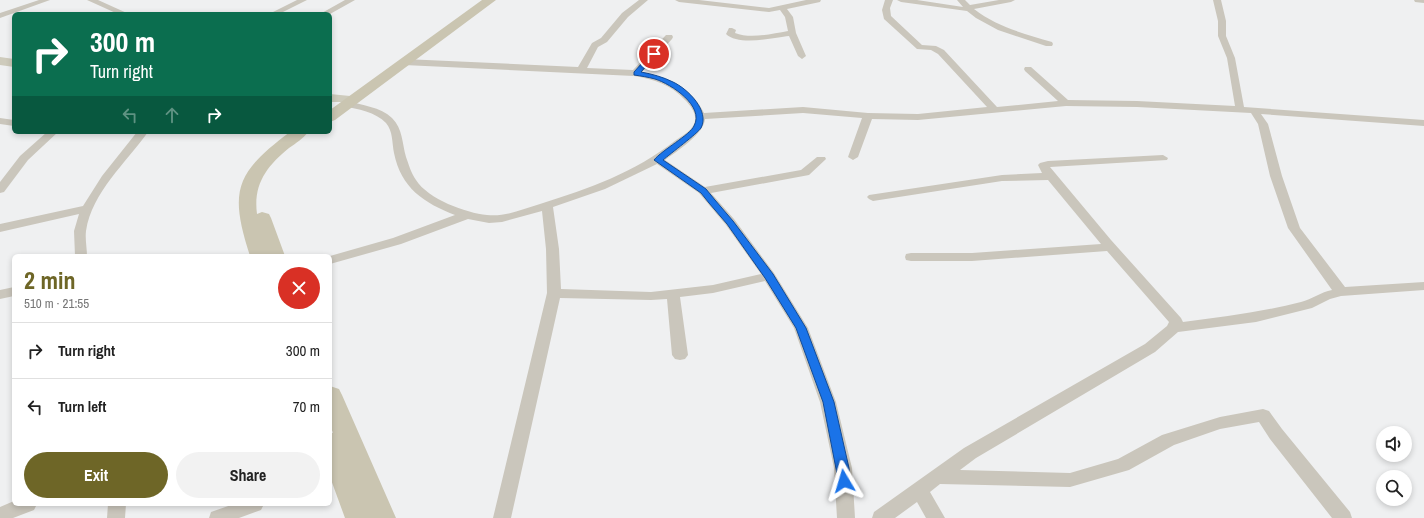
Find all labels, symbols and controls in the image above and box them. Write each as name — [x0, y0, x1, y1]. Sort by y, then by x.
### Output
text: 300 m — [90, 23, 155, 61]
icon: right — [24, 28, 76, 80]
pin — [637, 37, 671, 71]
icon: arrive — [643, 43, 665, 65]
text: Turn right — [90, 59, 153, 84]
icon: left — [119, 104, 141, 126]
icon: ahead — [161, 104, 183, 126]
icon: right — [203, 104, 225, 126]
text: 2 min — [24, 264, 75, 296]
button: close — [278, 267, 320, 309]
text: 510 m · 21:55 — [24, 295, 89, 312]
icon: right — [24, 340, 46, 362]
text: Turn right — [58, 340, 115, 361]
text: 300 m — [286, 340, 320, 361]
icon: left — [24, 396, 46, 418]
text: Turn left — [58, 396, 106, 417]
text: 70 m — [293, 396, 320, 417]
map controls — [1376, 426, 1412, 506]
button: sound — [1376, 426, 1412, 462]
button: Exit — [24, 452, 168, 498]
button: Share — [176, 452, 320, 498]
position arrow — [823, 460, 865, 502]
button: search — [1376, 470, 1412, 506]

